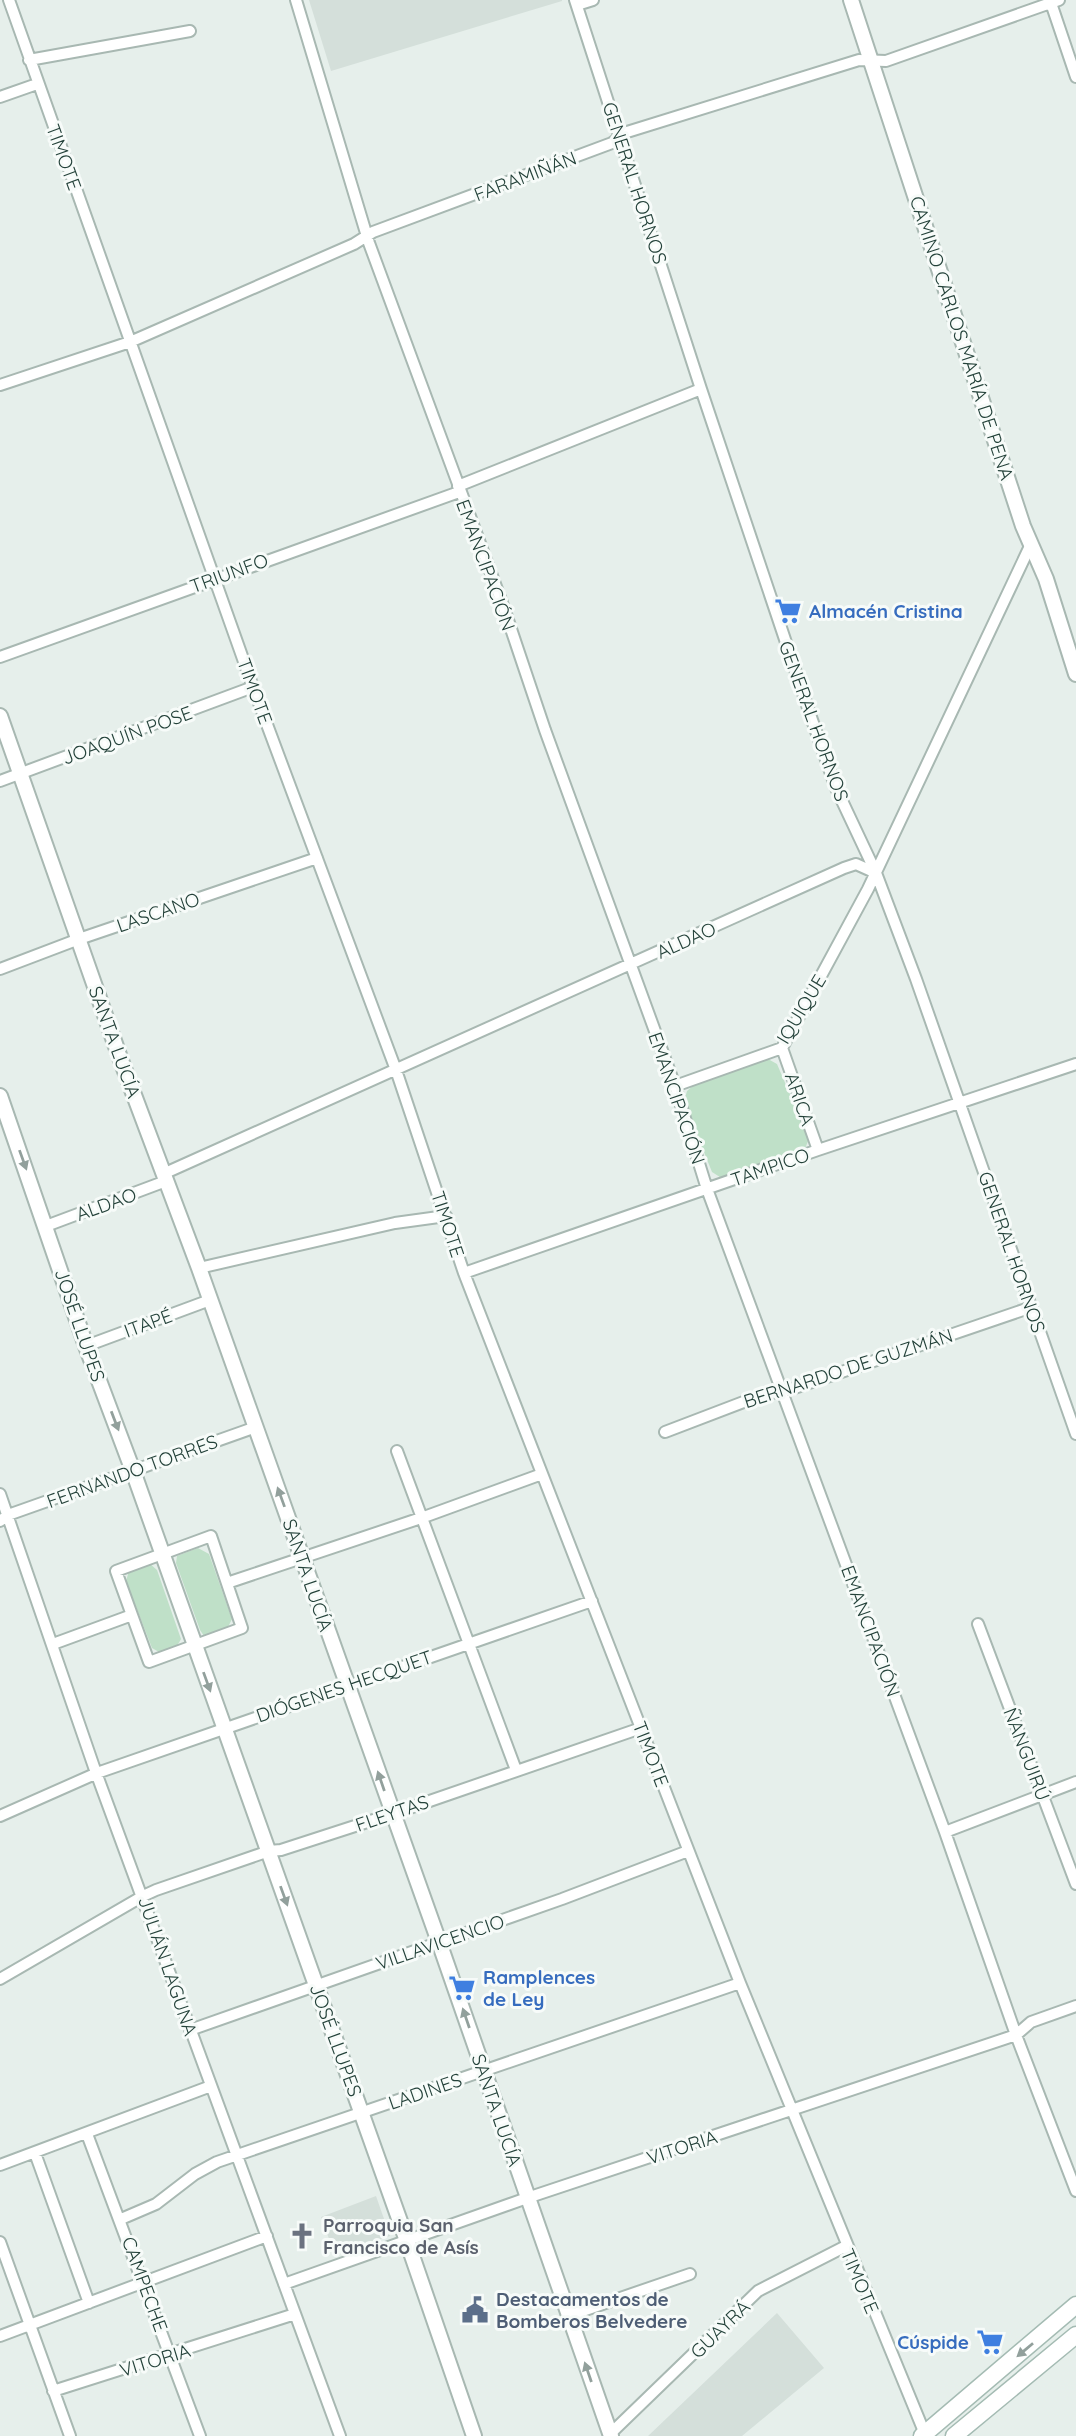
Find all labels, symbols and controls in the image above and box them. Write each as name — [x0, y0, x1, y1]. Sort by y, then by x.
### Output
street label: GENERAL HORNOS — [597, 99, 673, 267]
street label: TIMOTE — [41, 121, 87, 193]
street label: FARAMIÑÁN — [470, 145, 580, 207]
street label: CAMINO CARLOS MARÍA DE PENA — [905, 193, 1019, 483]
street label: EMANCIPACIÓN — [451, 496, 521, 634]
street label: TRIUNFO — [187, 548, 271, 598]
supermarket icon: Almacén Cristina — [773, 596, 803, 626]
place label: Almacén Cristina — [809, 599, 963, 623]
street label: GENERAL HORNOS — [774, 638, 854, 804]
street label: TIMOTE — [232, 655, 278, 727]
street label: JOAQUÍN POSE — [59, 700, 195, 770]
street label: LASCANO — [113, 887, 203, 937]
street label: ALDAO — [652, 916, 720, 964]
street label: IQUIQUE — [771, 970, 831, 1048]
street label: SANTA LUCÍA — [84, 983, 146, 1101]
street label: EMANCIPACIÓN — [643, 1029, 711, 1167]
street label: ARICA — [780, 1069, 820, 1129]
street label: TAMPICO — [728, 1142, 812, 1192]
one-way arrow — [18, 1150, 29, 1171]
street label: GENERAL HORNOS — [973, 1168, 1051, 1336]
street label: ALDAO — [72, 1182, 140, 1226]
street label: TIMOTE — [426, 1188, 470, 1260]
street label: JOSÉ LLUPES — [49, 1265, 111, 1385]
street label: ITAPÉ — [121, 1303, 175, 1343]
street label: BERNARDO DE GUZMÁN — [740, 1323, 956, 1413]
one-way arrow — [109, 1411, 120, 1432]
street label: FERNANDO TORRES — [43, 1429, 221, 1513]
one-way arrow — [275, 1486, 286, 1507]
street label: SANTA LUCÍA — [278, 1516, 338, 1634]
street label: EMANCIPACIÓN — [836, 1562, 906, 1700]
street label: DIÓGENES HECQUET — [253, 1645, 435, 1727]
one-way arrow — [202, 1671, 213, 1692]
street label: ÑANGUIRÚ — [998, 1704, 1056, 1804]
street label: TIMOTE — [628, 1718, 674, 1790]
one-way arrow — [375, 1770, 386, 1791]
street label: FLEYTAS — [352, 1789, 432, 1837]
one-way arrow — [279, 1885, 290, 1906]
street label: JULIÁN LAGUNA — [133, 1893, 203, 2039]
street label: VILLAVICENCIO — [373, 1909, 507, 1975]
place label: Ramplences de Ley — [483, 1965, 595, 2011]
supermarket icon: Ramplences de Ley — [447, 1973, 477, 2003]
street label: JOSÉ LLUPES — [304, 1980, 368, 2100]
one-way arrow — [460, 2007, 471, 2028]
street label: SANTA LUCÍA — [467, 2051, 527, 2169]
street label: LADINES — [385, 2067, 465, 2115]
street label: VITORIA — [644, 2124, 720, 2170]
place label: Parroquia San Francisco de Asís — [323, 2213, 479, 2259]
church icon: Parroquia San Francisco de Asís — [287, 2221, 317, 2251]
street label: CAMPECHE — [117, 2233, 173, 2335]
street label: TIMOTE — [836, 2245, 884, 2317]
place label: Destacamentos de Bomberos Belvedere — [496, 2287, 687, 2333]
public building icon: Destacamentos de Bomberos Belvedere — [460, 2295, 490, 2325]
street label: GUAYRÁ — [685, 2295, 755, 2363]
supermarket icon: Cúspide — [975, 2327, 1005, 2357]
place label: Cúspide — [897, 2330, 969, 2354]
street label: VITORIA — [117, 2338, 193, 2382]
one-way arrow — [1016, 2342, 1033, 2357]
one-way arrow — [582, 2361, 593, 2382]

